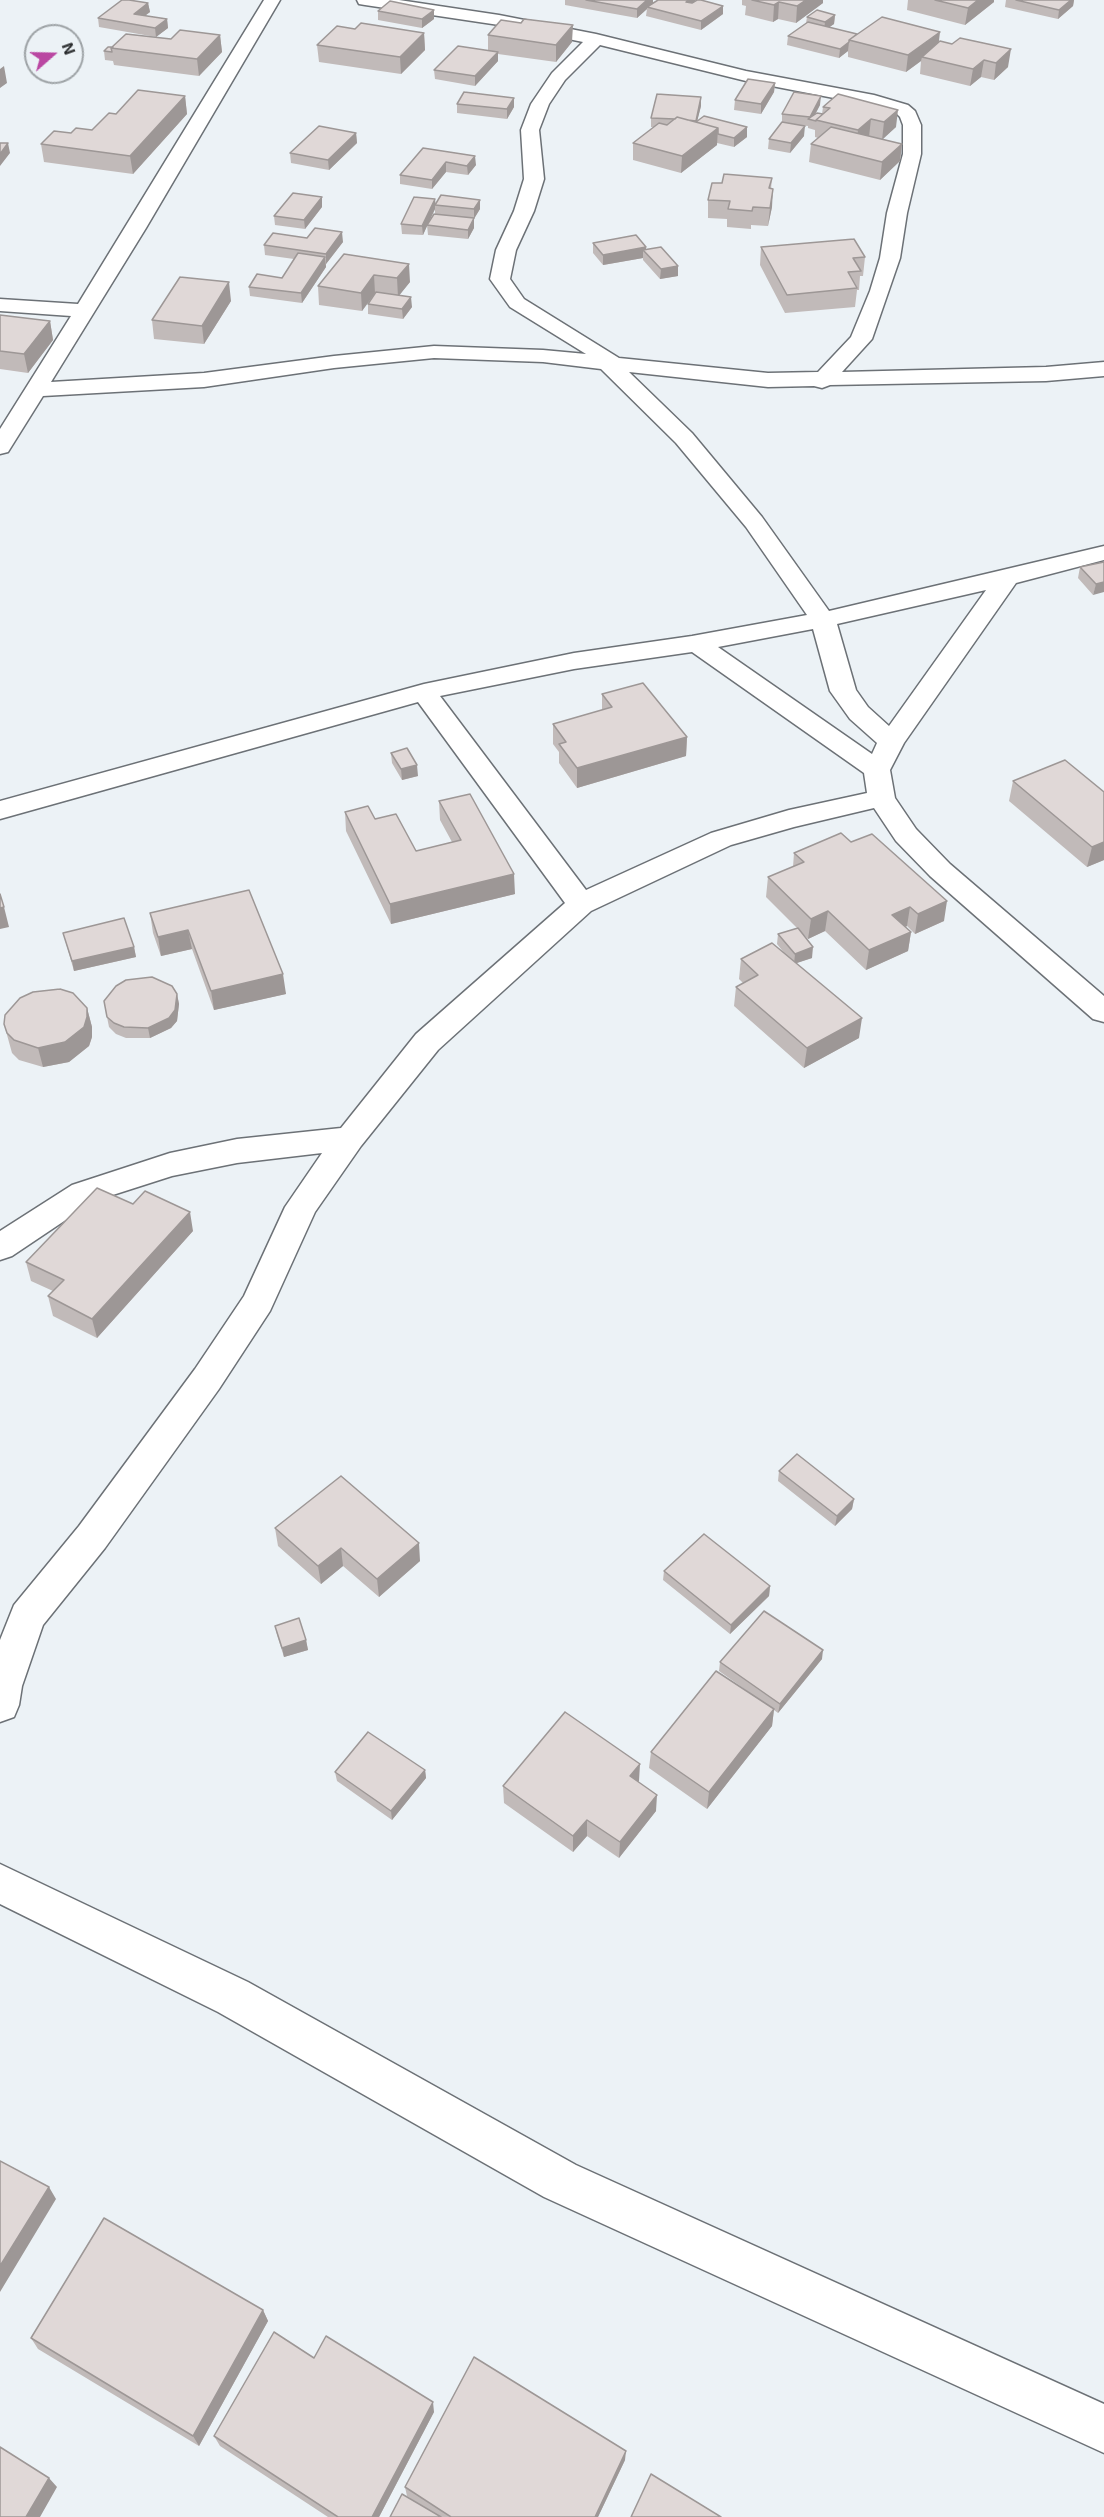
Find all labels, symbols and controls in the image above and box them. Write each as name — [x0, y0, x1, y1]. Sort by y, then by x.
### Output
north arrow — [24, 24, 84, 84]
text: N — [59, 40, 80, 57]

